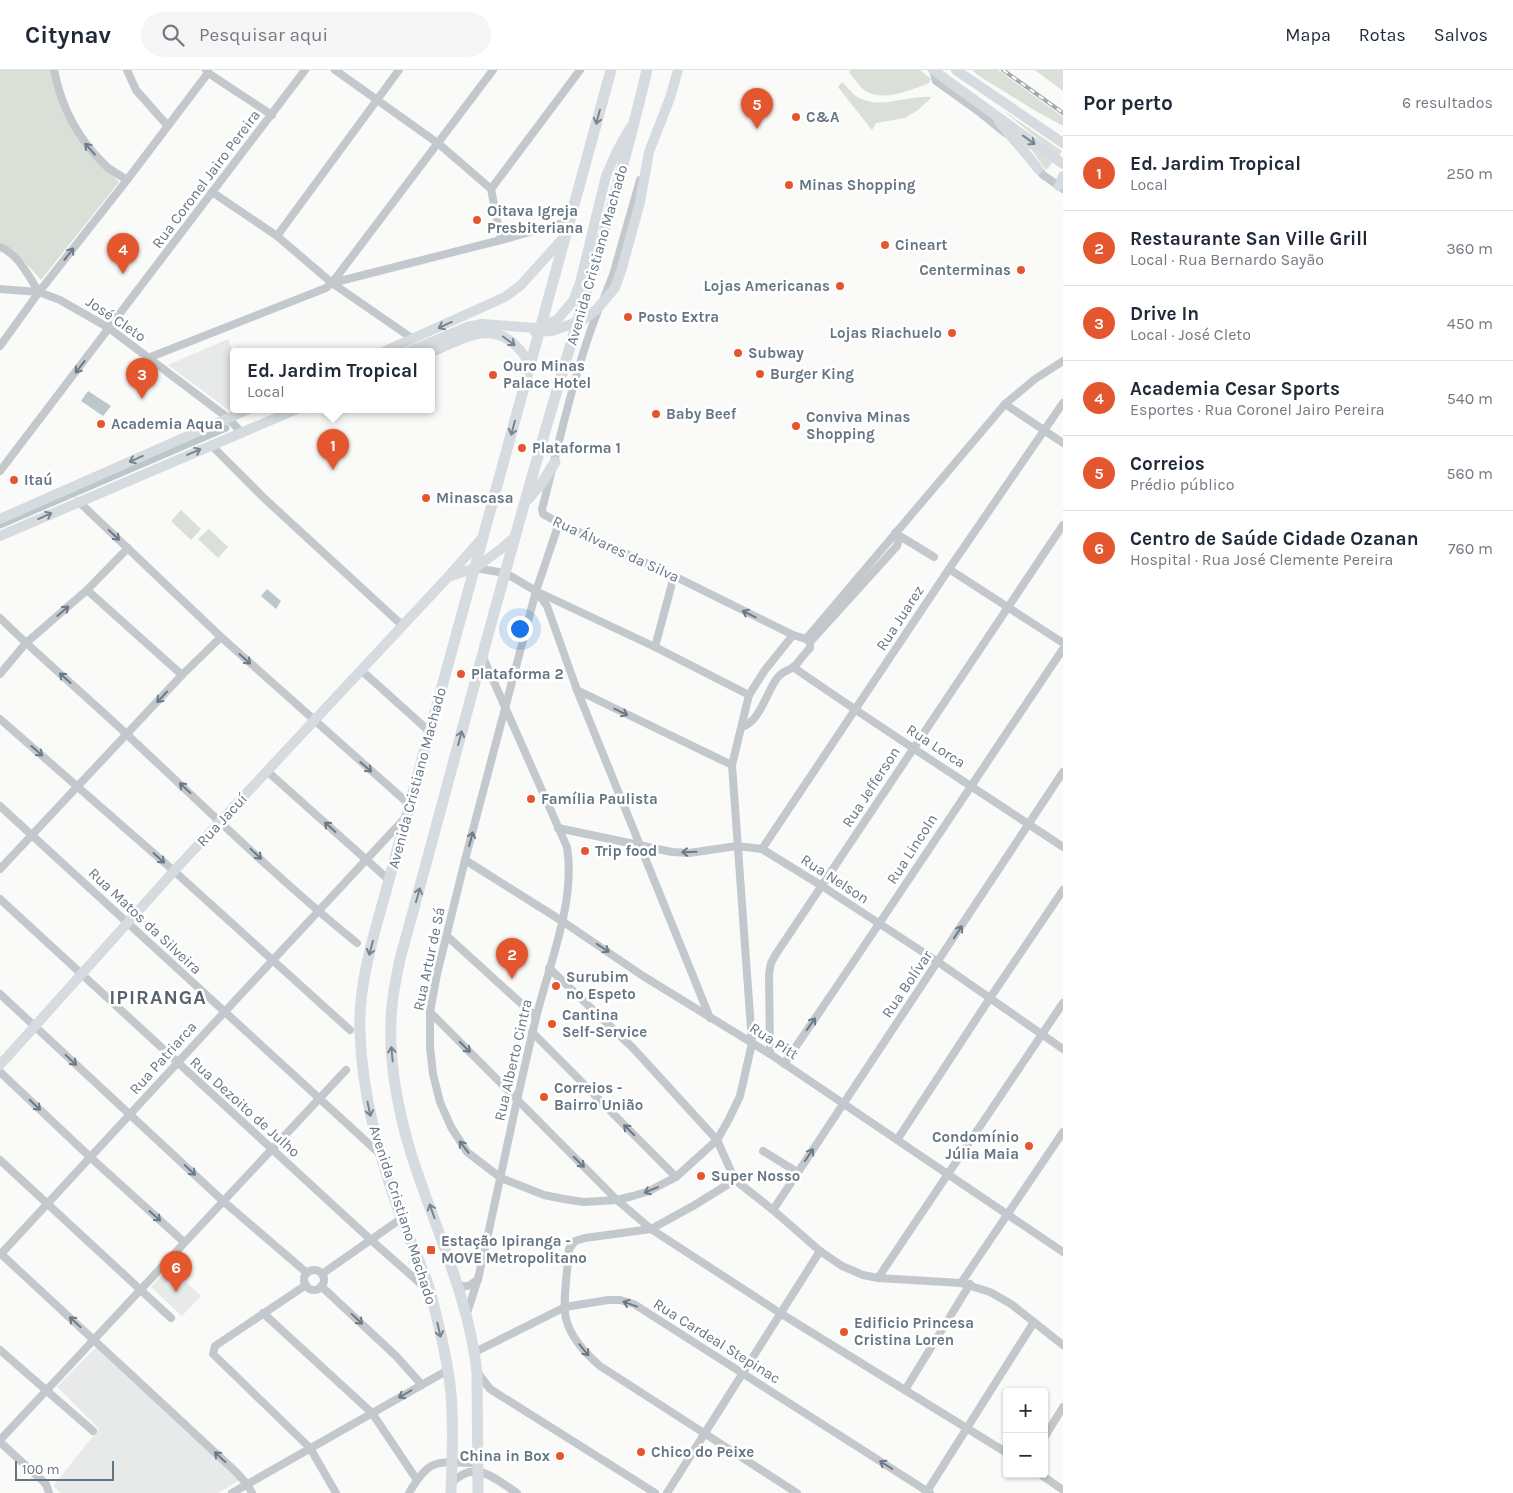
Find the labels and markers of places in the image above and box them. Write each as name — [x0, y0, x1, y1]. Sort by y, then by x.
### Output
pin: 5 — [741, 88, 773, 129]
place label: C&A — [806, 108, 840, 126]
marker: C&A — [790, 111, 802, 123]
place label: Minas Shopping — [799, 176, 916, 194]
marker: Minas Shopping — [783, 179, 795, 191]
place label: Oitava Igreja Presbiteriana — [487, 202, 583, 237]
marker: Oitava Igreja Presbiteriana — [471, 214, 483, 226]
pin: 4 — [107, 233, 139, 274]
place label: Cineart — [895, 236, 947, 254]
marker: Cineart — [879, 239, 891, 251]
place label: Centerminas — [919, 261, 1011, 279]
marker: Centerminas — [1015, 264, 1027, 276]
place label: Lojas Americanas — [703, 277, 830, 295]
marker: Lojas Americanas — [834, 280, 846, 292]
place label: Posto Extra — [638, 308, 719, 326]
marker: Posto Extra — [622, 311, 634, 323]
place label: Lojas Riachuelo — [830, 324, 942, 342]
marker: Lojas Riachuelo — [946, 327, 958, 339]
place label: Subway — [748, 344, 804, 362]
marker: Subway — [732, 347, 744, 359]
place label: Ouro Minas Palace Hotel — [503, 357, 591, 392]
pin: 3 — [126, 358, 158, 399]
place label: Burger King — [770, 365, 854, 383]
marker: Burger King — [754, 368, 766, 380]
marker: Ouro Minas Palace Hotel — [487, 369, 499, 381]
place label: Baby Beef — [666, 405, 737, 423]
marker: Baby Beef — [650, 408, 662, 420]
place label: Conviva Minas Shopping — [806, 408, 911, 443]
place label: Academia Aqua — [111, 415, 223, 433]
marker: Academia Aqua — [95, 418, 107, 430]
marker: Conviva Minas Shopping — [790, 420, 802, 432]
pin: 1 — [317, 429, 349, 470]
place label: Plataforma 1 — [532, 439, 621, 457]
marker: Plataforma 1 — [516, 442, 528, 454]
place label: Itaú — [24, 471, 53, 489]
marker: Itaú — [8, 474, 20, 486]
place label: Minascasa — [436, 489, 513, 507]
marker: Minascasa — [420, 492, 432, 504]
place label: Plataforma 2 — [471, 665, 564, 683]
marker: Plataforma 2 — [455, 668, 467, 680]
place label: Família Paulista — [541, 790, 658, 808]
marker: Família Paulista — [525, 793, 537, 805]
place label: Trip food — [595, 842, 657, 860]
marker: Trip food — [579, 845, 591, 857]
pin: 2 — [496, 938, 528, 979]
place label: Surubim no Espeto — [566, 968, 636, 1003]
marker: Surubim no Espeto — [550, 980, 562, 992]
place label: Cantina Self-Service — [562, 1006, 647, 1041]
marker: Cantina Self-Service — [546, 1018, 558, 1030]
place label: Correios - Bairro União — [554, 1079, 643, 1114]
marker: Correios - Bairro União — [538, 1091, 550, 1103]
place label: Condomínio Júlia Maia — [932, 1128, 1019, 1163]
marker: Condomínio Júlia Maia — [1023, 1140, 1035, 1152]
place label: Super Nosso — [711, 1167, 800, 1185]
marker: Super Nosso — [695, 1170, 707, 1182]
place label: Estação Ipiranga - MOVE Metropolitano — [441, 1232, 587, 1267]
marker: Estação Ipiranga - MOVE Metropolitano — [425, 1244, 437, 1256]
pin: 6 — [160, 1251, 192, 1292]
place label: Edificio Princesa Cristina Loren — [854, 1314, 974, 1349]
marker: Edificio Princesa Cristina Loren — [838, 1326, 850, 1338]
place label: Chico do Peixe — [651, 1443, 754, 1461]
marker: Chico do Peixe — [635, 1446, 647, 1458]
place label: China in Box — [460, 1447, 551, 1465]
marker: China in Box — [554, 1450, 566, 1462]

